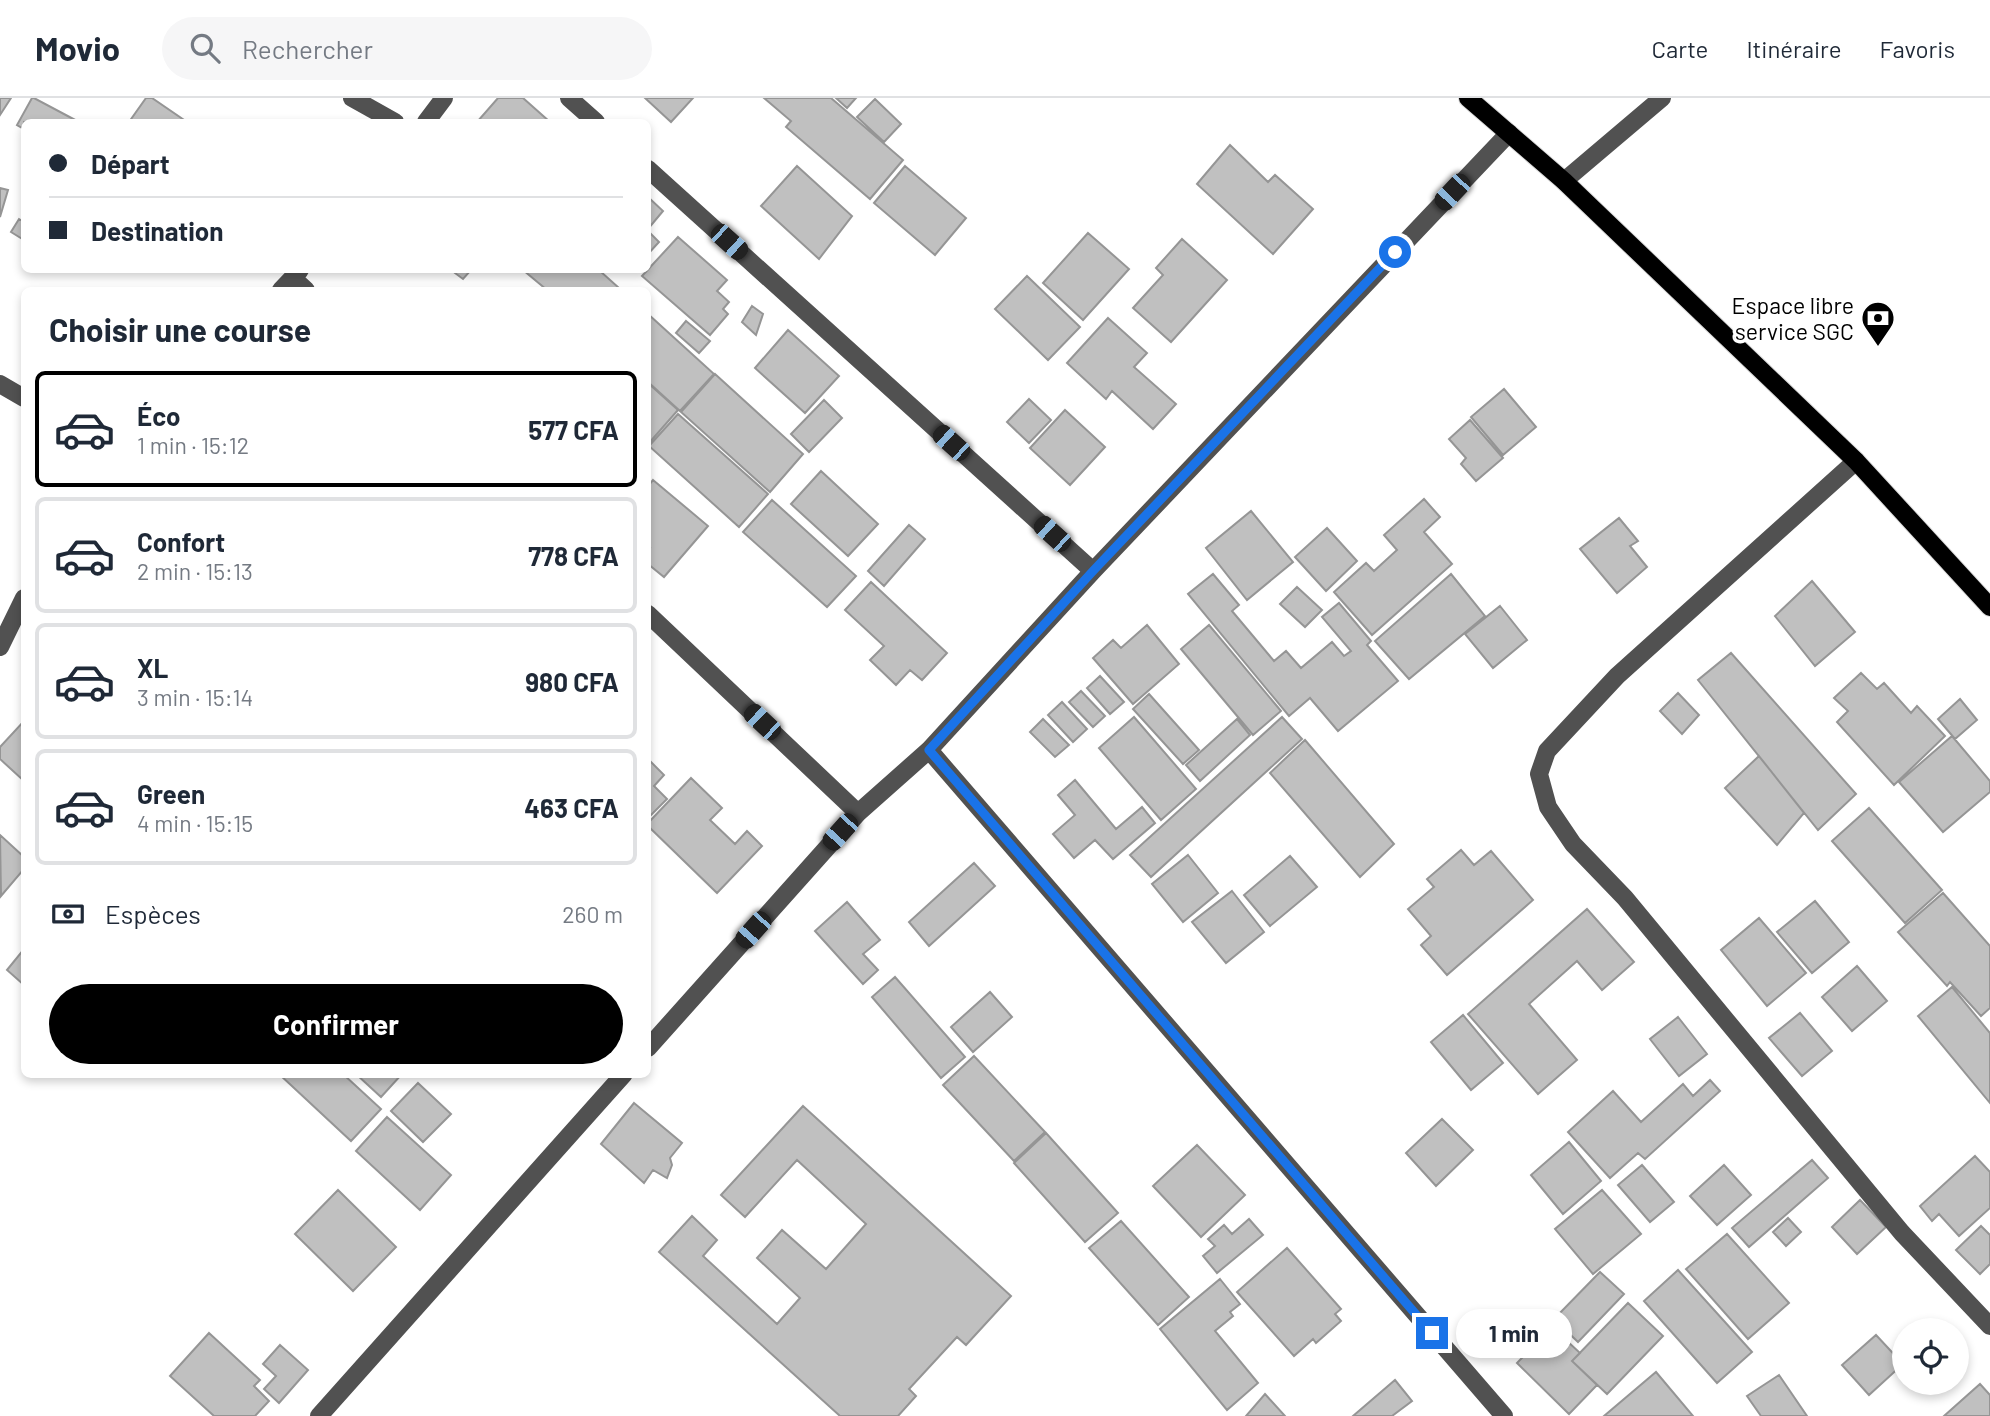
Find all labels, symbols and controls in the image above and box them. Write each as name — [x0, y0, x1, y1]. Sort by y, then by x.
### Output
search box — [162, 17, 652, 80]
text: Movio — [35, 28, 120, 68]
icon: search — [186, 29, 224, 67]
text: Rechercher — [242, 33, 373, 64]
text: Carte — [1652, 34, 1708, 63]
text: Itinéraire — [1746, 34, 1842, 63]
text: Favoris — [1880, 34, 1955, 63]
text: Départ — [91, 148, 170, 179]
car — [1430, 169, 1475, 215]
text: Destination — [91, 215, 224, 246]
car — [707, 220, 752, 264]
route start — [1379, 236, 1411, 268]
place label: Espace libre service SGC — [1732, 291, 1854, 345]
bank icon: Espace libre service SGC — [1859, 299, 1897, 348]
text: Choisir une course — [49, 310, 311, 348]
icon: car — [53, 398, 116, 461]
text: Éco — [137, 400, 180, 431]
text: 577 CFA — [528, 414, 619, 445]
car — [929, 421, 974, 465]
text: 1 min · 15:12 — [137, 431, 249, 459]
car — [1030, 512, 1075, 556]
icon: car — [53, 524, 116, 587]
text: Confort — [137, 526, 225, 557]
text: 778 CFA — [528, 540, 619, 571]
text: 2 min · 15:13 — [137, 557, 253, 585]
icon: car — [53, 650, 116, 713]
text: XL — [137, 652, 168, 683]
text: 980 CFA — [525, 666, 619, 697]
text: 3 min · 15:14 — [137, 683, 253, 711]
car — [740, 700, 785, 744]
icon: car — [53, 776, 116, 839]
text: Green — [137, 778, 205, 809]
text: 463 CFA — [524, 792, 619, 823]
text: 4 min · 15:15 — [137, 809, 253, 837]
car — [819, 809, 862, 855]
icon: cash — [49, 895, 87, 933]
text: Espèces — [105, 898, 201, 929]
text: 260 m — [562, 900, 623, 928]
car — [732, 907, 775, 953]
button: Confirmer — [49, 984, 623, 1064]
callout: 1 min — [1456, 1308, 1572, 1358]
route end — [1416, 1317, 1448, 1349]
map controls — [1892, 1318, 1969, 1395]
button: locate — [1892, 1318, 1969, 1395]
text: 1 min — [1489, 1319, 1539, 1347]

